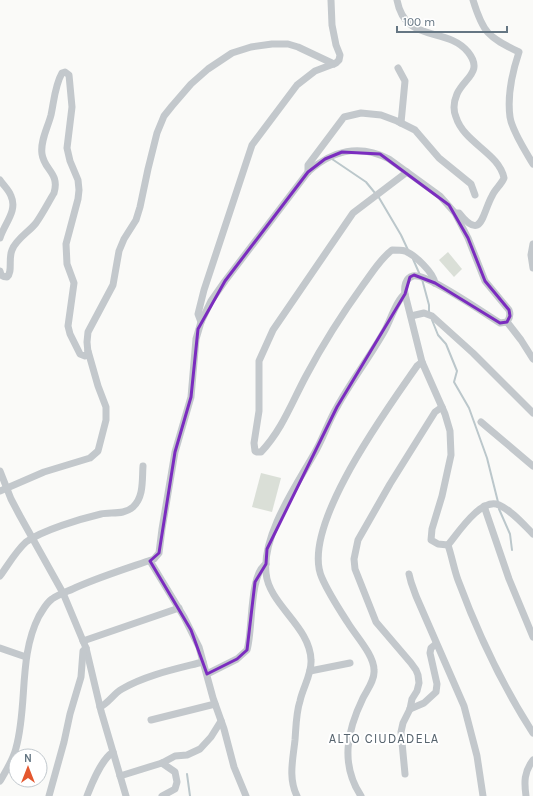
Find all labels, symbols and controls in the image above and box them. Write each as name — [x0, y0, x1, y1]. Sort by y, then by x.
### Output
scale bar — [397, 8, 507, 34]
text: 100 m — [403, 15, 435, 29]
district label: ALTO CIUDADELA — [329, 731, 439, 746]
north arrow — [8, 748, 48, 788]
text: N — [24, 752, 32, 765]

